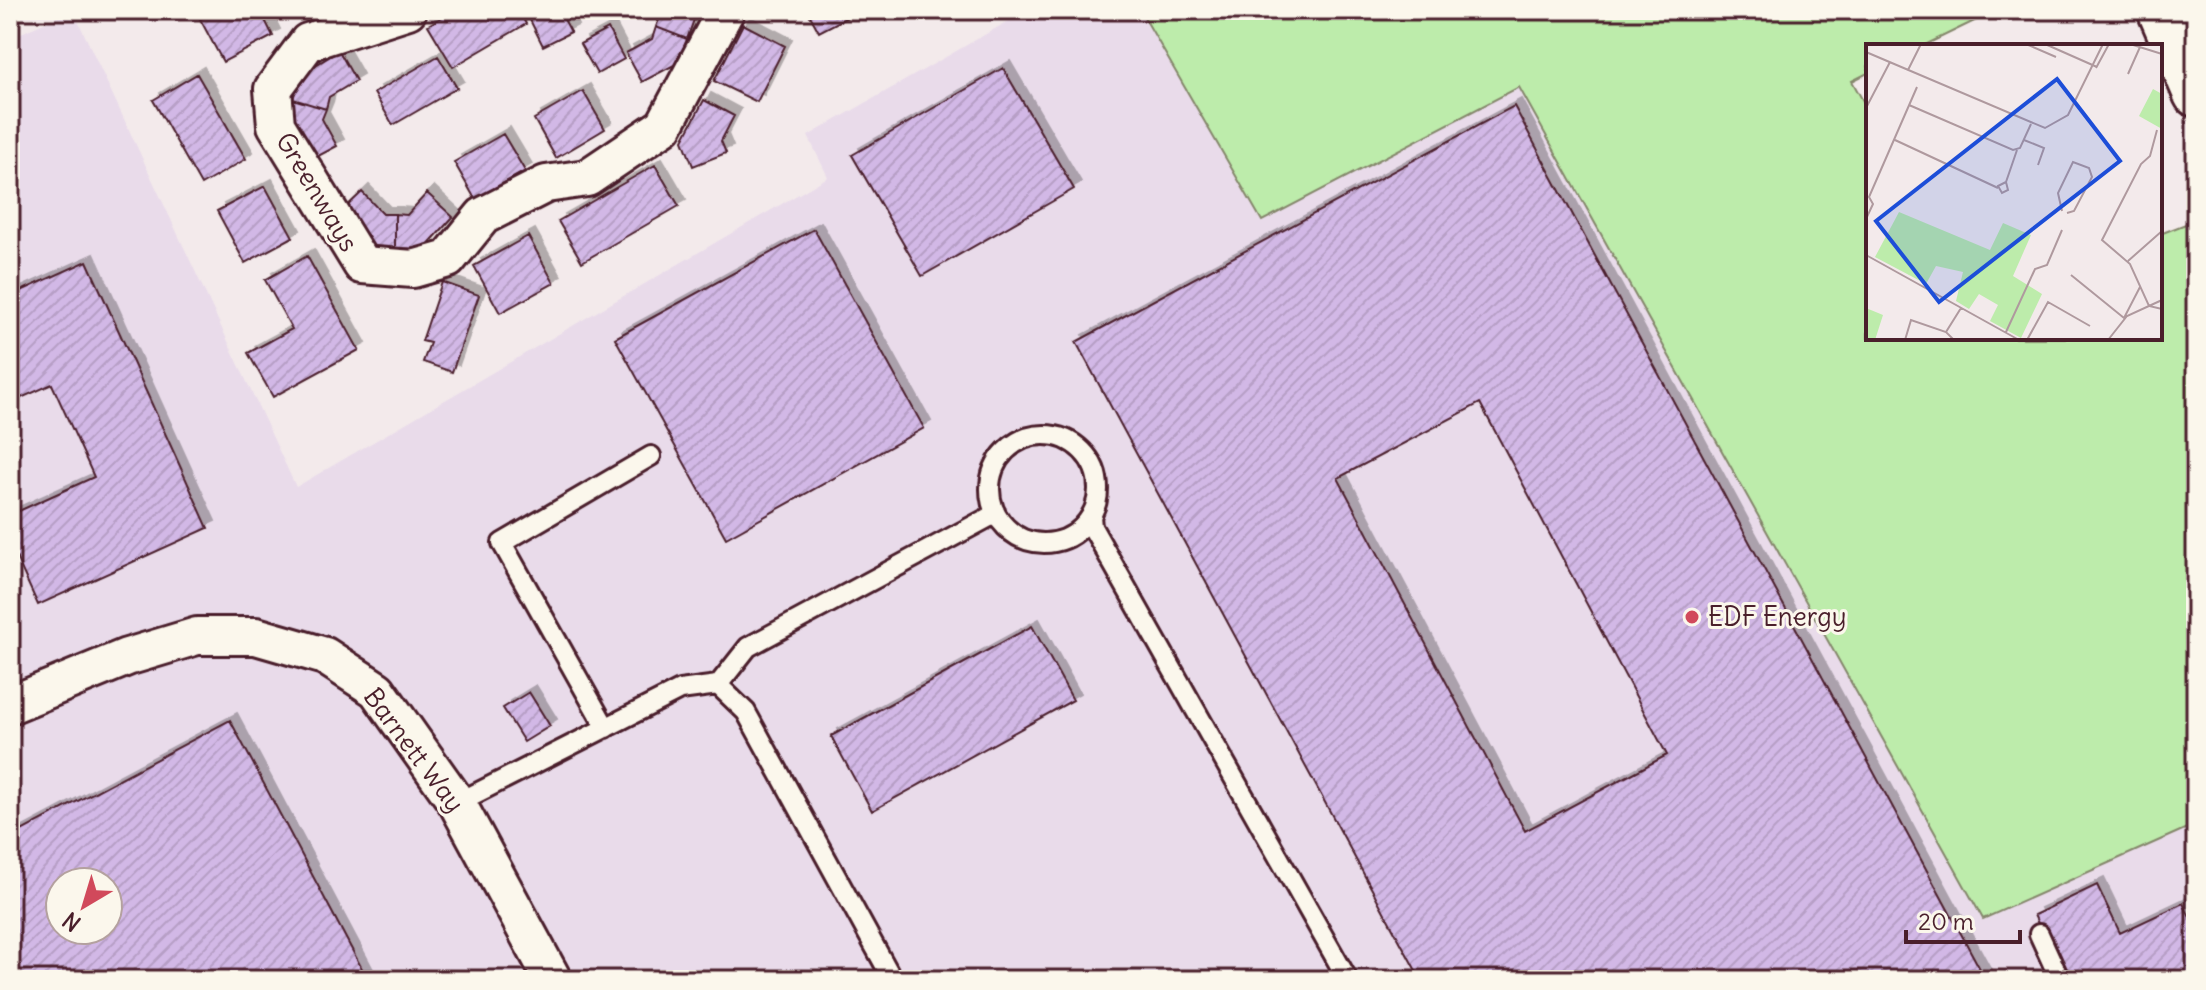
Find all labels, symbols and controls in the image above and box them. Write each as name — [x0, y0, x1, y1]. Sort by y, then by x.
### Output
inset map — [1866, 44, 2162, 340]
street label: Greenways — [269, 126, 366, 257]
place label: EDF Energy — [1708, 600, 1846, 633]
marker: EDF Energy — [1683, 608, 1701, 626]
street label: Barnett Way — [357, 681, 472, 819]
north arrow — [44, 866, 124, 946]
scale bar — [1906, 894, 2020, 944]
text: N — [57, 906, 86, 937]
text: 20 m — [1918, 906, 1974, 936]

